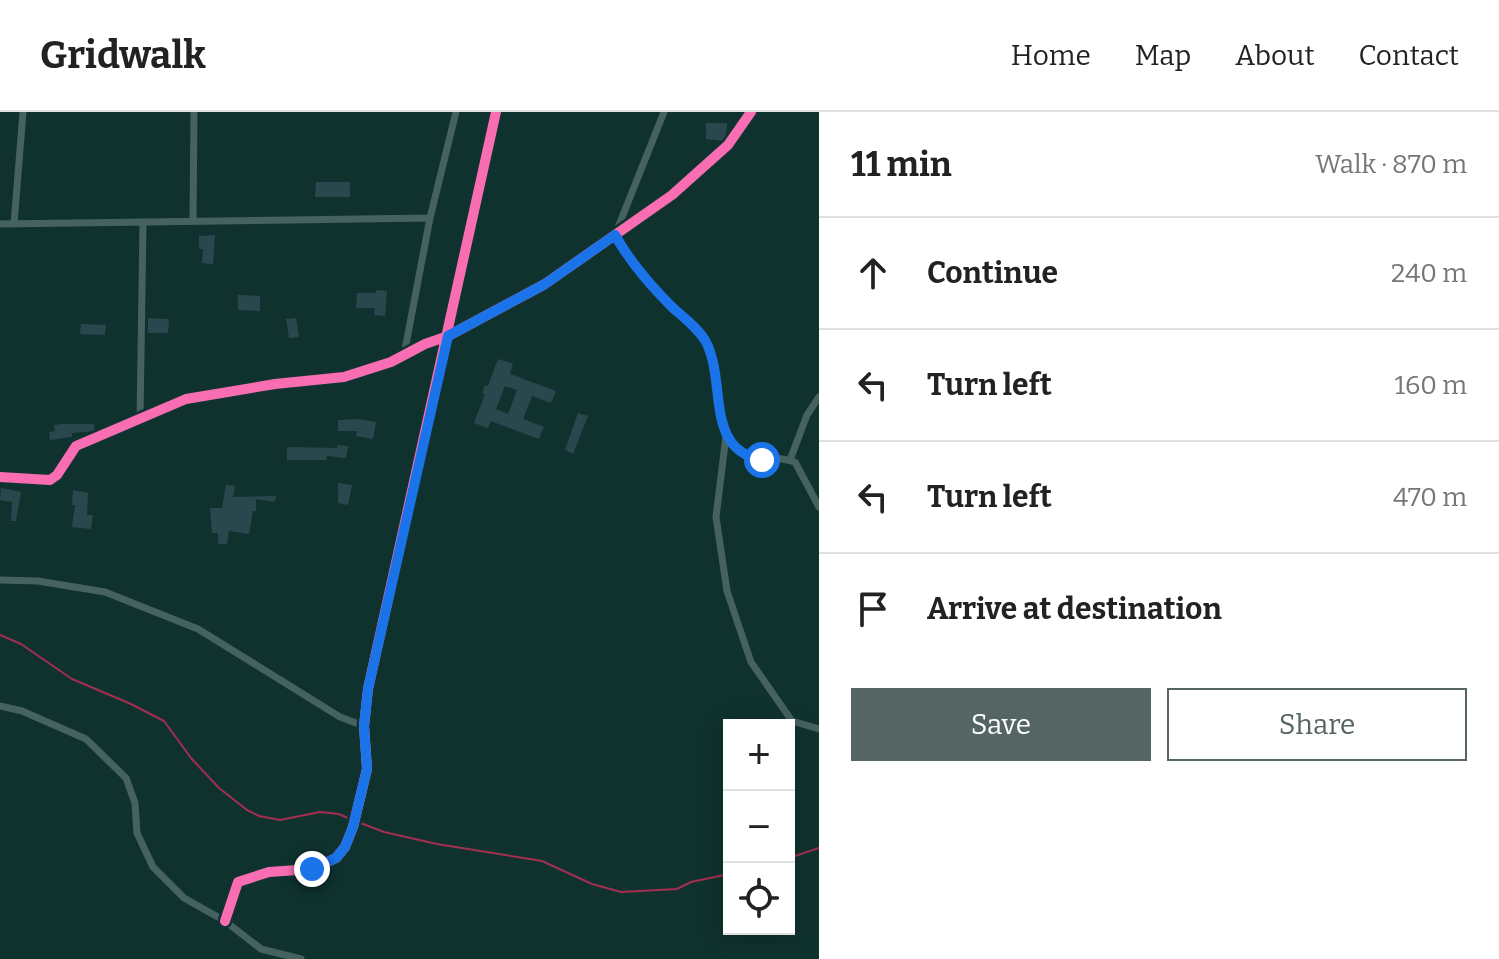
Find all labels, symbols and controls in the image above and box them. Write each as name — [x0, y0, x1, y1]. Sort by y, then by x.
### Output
text: Gridwalk — [40, 32, 206, 78]
text: Home — [1011, 39, 1091, 72]
text: Map — [1135, 39, 1191, 72]
text: About — [1235, 39, 1315, 72]
text: Contact — [1359, 39, 1459, 72]
text: 11 min — [851, 144, 952, 185]
text: Walk · 870 m — [1315, 149, 1467, 180]
icon: ahead — [851, 251, 895, 295]
text: Continue — [927, 255, 1058, 291]
text: 240 m — [1391, 258, 1467, 289]
icon: left — [851, 363, 895, 407]
text: Turn left — [927, 367, 1052, 403]
text: 160 m — [1395, 370, 1467, 401]
route start — [744, 442, 780, 478]
icon: left — [851, 475, 895, 519]
text: Turn left — [927, 479, 1052, 515]
text: 470 m — [1393, 482, 1467, 513]
icon: arrive — [851, 587, 895, 631]
text: Arrive at destination — [927, 591, 1222, 627]
button: Save — [851, 688, 1151, 761]
button: Share — [1167, 688, 1467, 761]
map controls — [723, 719, 795, 935]
button: + — [723, 719, 795, 791]
button: − — [723, 791, 795, 863]
route end — [294, 851, 330, 887]
button: locate — [723, 863, 795, 935]

